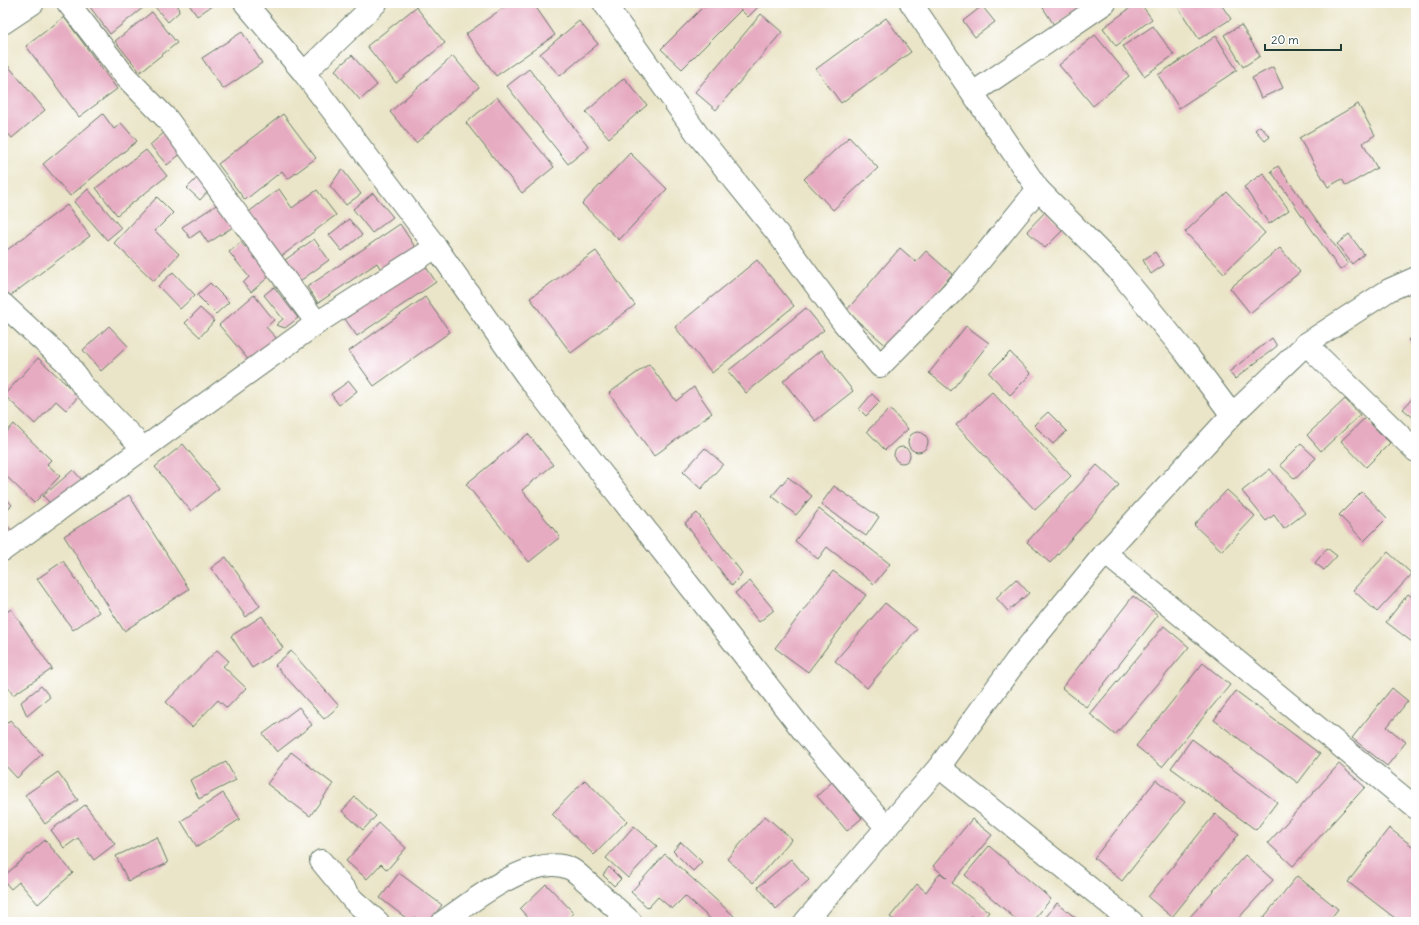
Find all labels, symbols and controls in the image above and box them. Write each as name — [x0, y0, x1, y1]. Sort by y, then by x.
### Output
scale bar — [1265, 26, 1341, 52]
text: 20 m — [1271, 32, 1299, 47]

